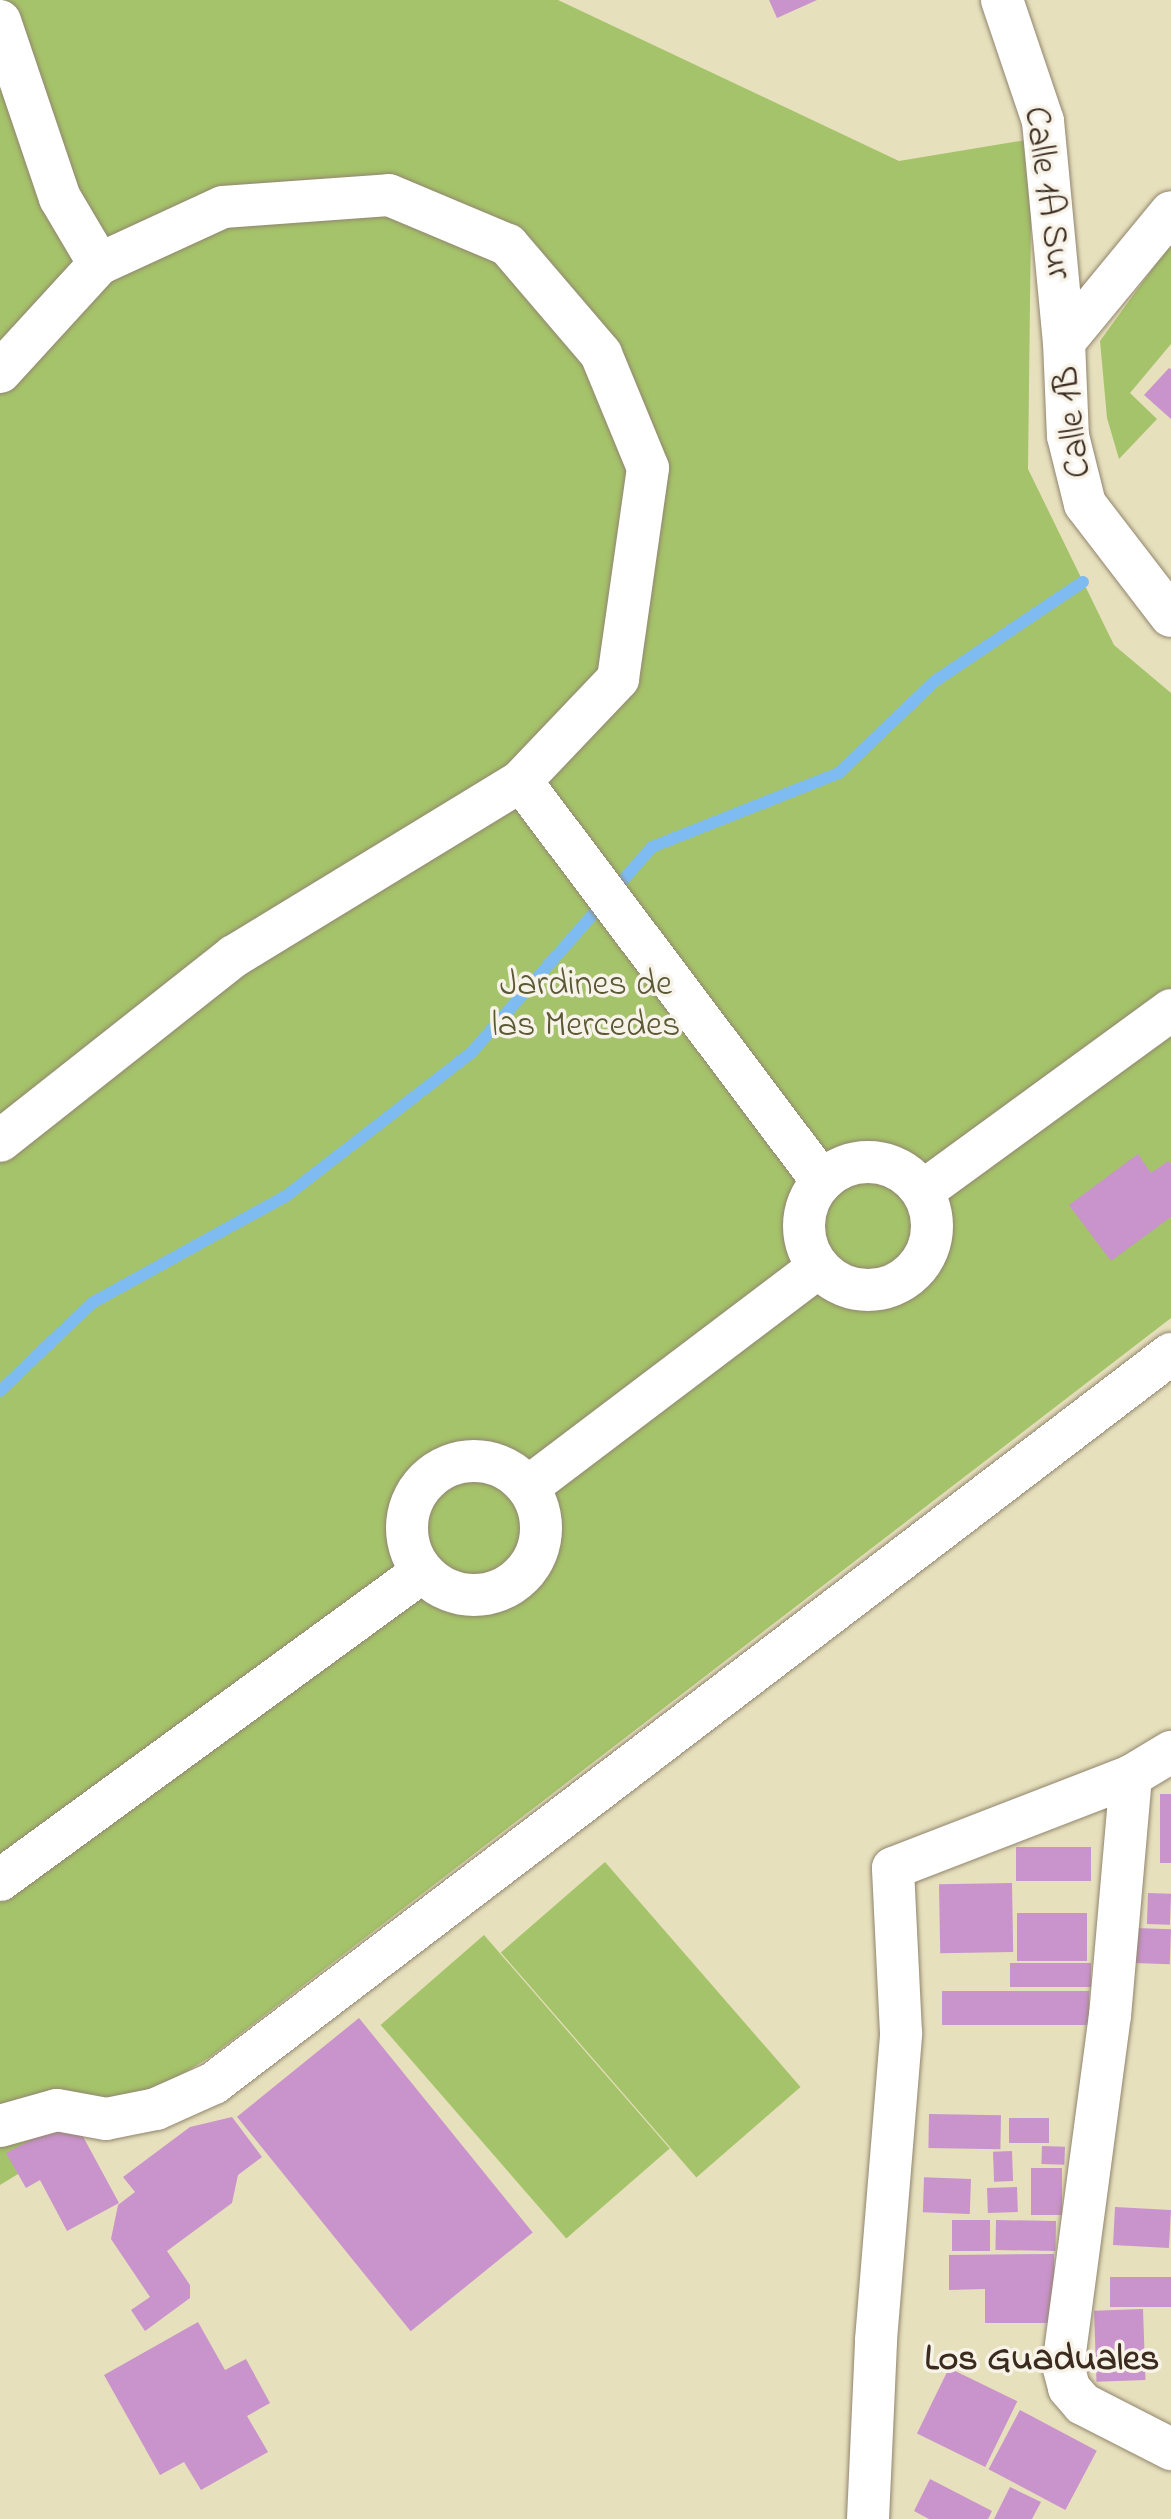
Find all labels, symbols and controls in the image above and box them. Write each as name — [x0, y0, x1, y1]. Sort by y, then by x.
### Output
street label: Calle 1A Sur — [1013, 104, 1079, 282]
street label: Calle 1B — [1046, 364, 1102, 480]
park label: Jardines de las Mercedes — [492, 963, 680, 1048]
district label: Los Guaduales — [925, 2338, 1159, 2384]

